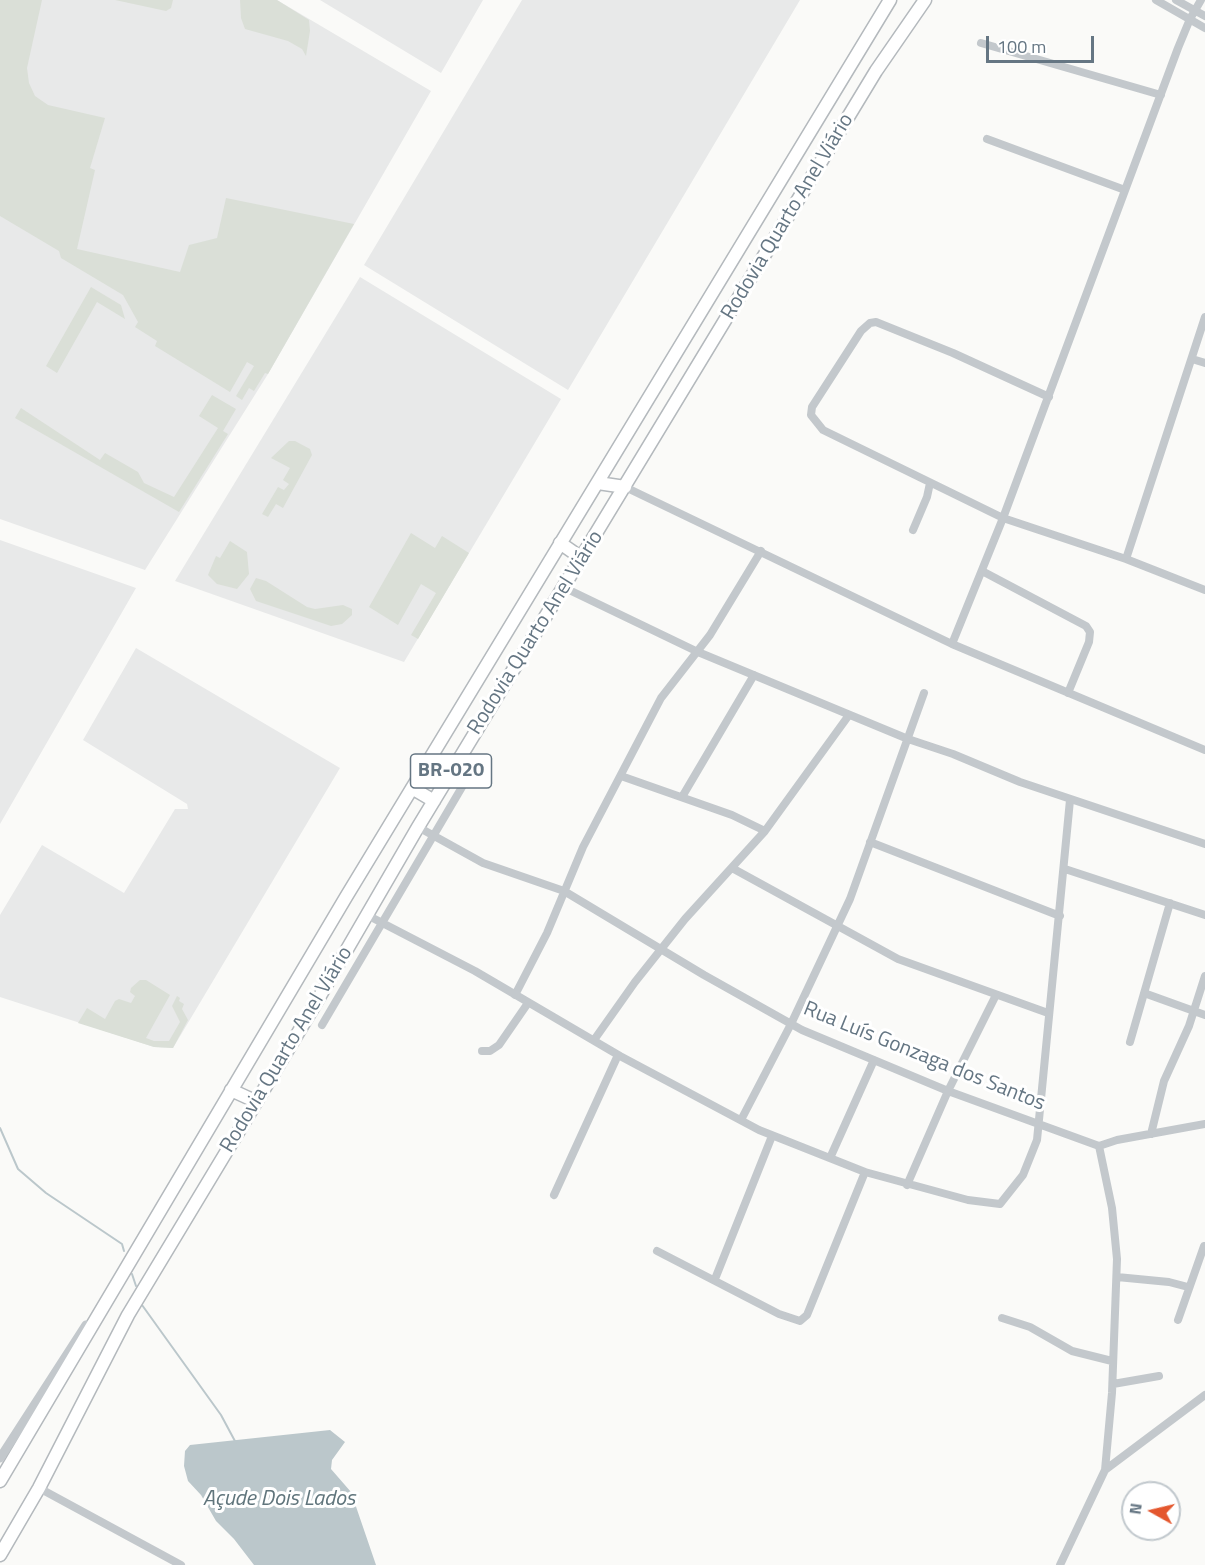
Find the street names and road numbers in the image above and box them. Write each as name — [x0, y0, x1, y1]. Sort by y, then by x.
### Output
street label: Rodovia Quarto Anel Viário — [716, 109, 860, 325]
street label: Rodovia Quarto Anel Viário — [463, 526, 609, 740]
road number: BR-020 — [410, 754, 492, 788]
street label: Rodovia Quarto Anel Viário — [215, 942, 359, 1158]
street label: Rua Luís Gonzaga dos Santos — [799, 997, 1049, 1117]

